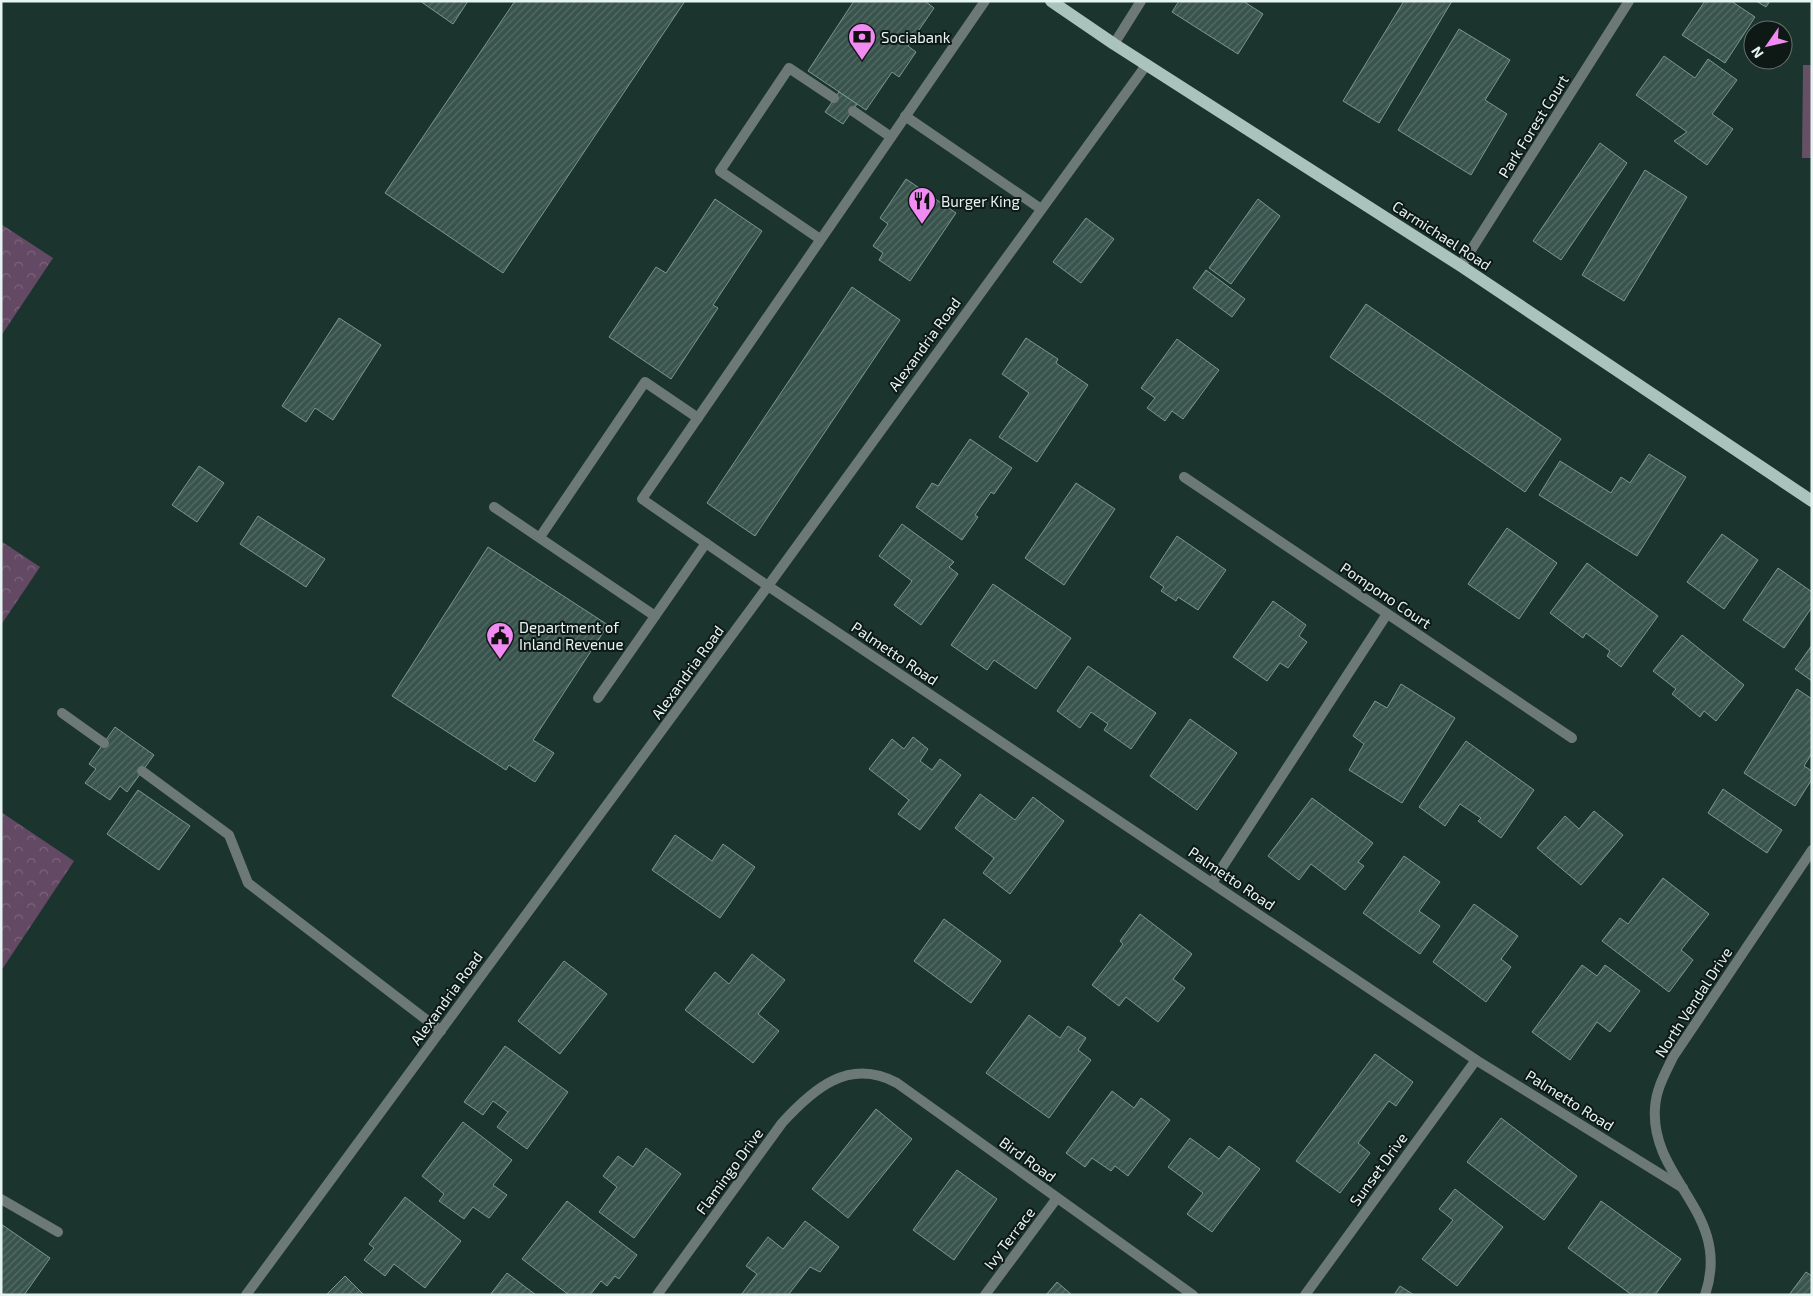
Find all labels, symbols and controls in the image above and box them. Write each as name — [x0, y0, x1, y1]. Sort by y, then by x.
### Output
north arrow — [1743, 20, 1793, 70]
bank icon: Sociabank — [847, 22, 877, 61]
place label: Sociabank — [881, 28, 951, 46]
text: N — [1747, 44, 1767, 61]
street label: Park Forest Court — [1494, 71, 1572, 181]
restaurant icon: Burger King — [907, 186, 937, 225]
place label: Burger King — [941, 192, 1021, 210]
street label: Carmichael Road — [1389, 196, 1495, 274]
street label: Alexandria Road — [884, 294, 964, 394]
street label: Pompono Court — [1337, 558, 1435, 632]
street label: Palmetto Road — [848, 617, 942, 689]
place label: Department of Inland Revenue — [519, 618, 623, 653]
public building icon: Department of Inland Revenue — [485, 621, 515, 660]
street label: Alexandria Road — [647, 622, 727, 722]
street label: Palmetto Road — [1185, 842, 1279, 914]
street label: North Vendal Drive — [1651, 944, 1735, 1060]
street label: Alexandria Road — [406, 948, 486, 1048]
street label: Palmetto Road — [1523, 1066, 1617, 1134]
street label: Flamingo Drive — [692, 1124, 766, 1218]
street label: Sunset Drive — [1345, 1129, 1411, 1209]
street label: Bird Road — [996, 1133, 1060, 1185]
street label: Ivy Terrace — [980, 1203, 1038, 1273]

